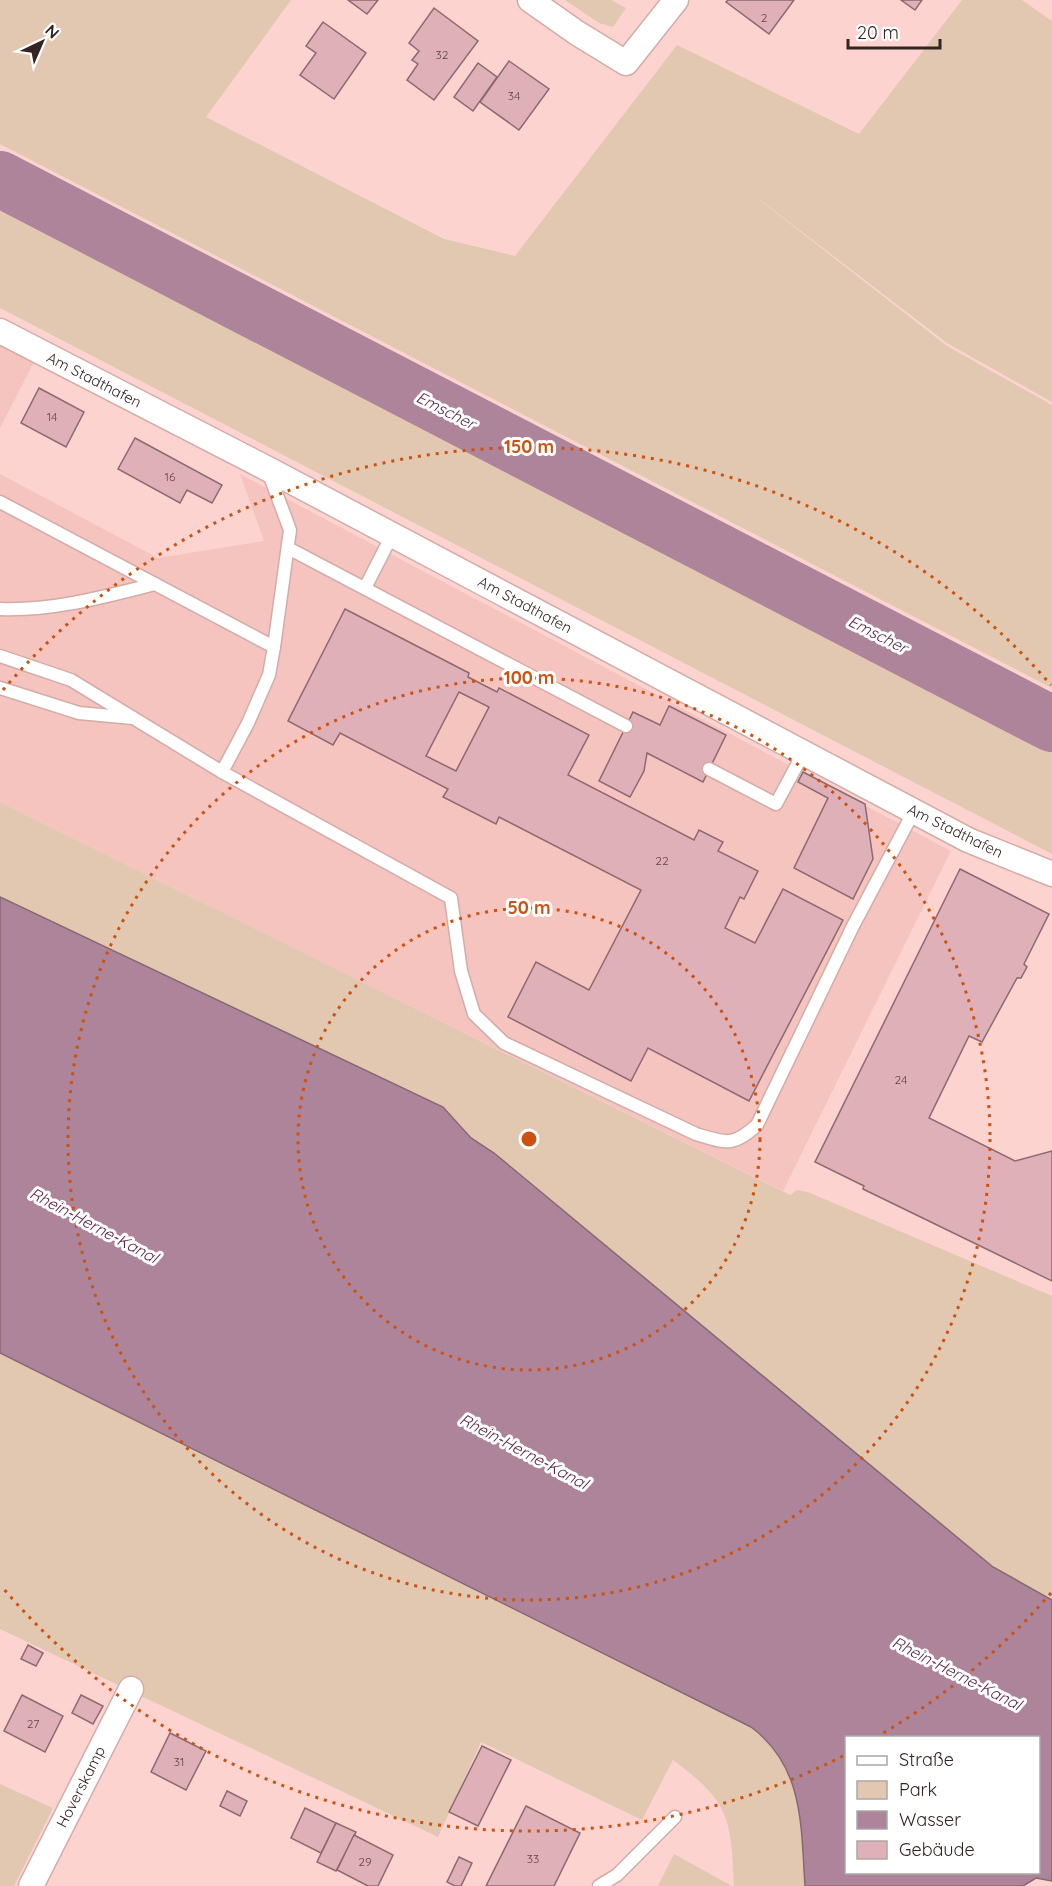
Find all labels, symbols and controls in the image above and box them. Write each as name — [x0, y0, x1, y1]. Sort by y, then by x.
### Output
house number: 2 — [761, 10, 768, 25]
north arrow — [12, 12, 72, 72]
scale bar — [848, 12, 940, 50]
text: N — [41, 20, 64, 42]
text: 20 m — [857, 21, 899, 44]
house number: 32 — [436, 47, 449, 62]
house number: 34 — [508, 88, 520, 103]
street label: Am Stadthafen — [44, 348, 145, 412]
water label: Emscher — [413, 387, 481, 434]
house number: 14 — [47, 409, 57, 424]
text: 150 m — [504, 435, 554, 458]
house number: 16 — [165, 469, 176, 484]
street label: Am Stadthafen — [475, 572, 576, 637]
water label: Emscher — [845, 611, 913, 658]
text: 100 m — [504, 666, 554, 689]
street label: Am Stadthafen — [904, 799, 1006, 862]
house number: 22 — [655, 853, 669, 868]
text: 50 m — [507, 896, 551, 919]
house number: 24 — [895, 1072, 907, 1087]
centre of rings — [519, 1129, 539, 1149]
water label: Rhein-Herne-Kanal — [27, 1183, 163, 1268]
water label: Rhein-Herne-Kanal — [457, 1409, 593, 1494]
water label: Rhein-Herne-Kanal — [889, 1632, 1027, 1715]
house number: 27 — [27, 1716, 39, 1731]
legend — [845, 1736, 1040, 1874]
street label: Hoverskamp — [52, 1743, 109, 1831]
text: Straße — [899, 1748, 954, 1771]
house number: 31 — [174, 1754, 184, 1769]
text: Park — [899, 1778, 937, 1801]
text: Wasser — [899, 1808, 961, 1831]
text: Gebäude — [899, 1838, 975, 1861]
house number: 33 — [527, 1851, 539, 1866]
house number: 29 — [358, 1854, 372, 1869]

